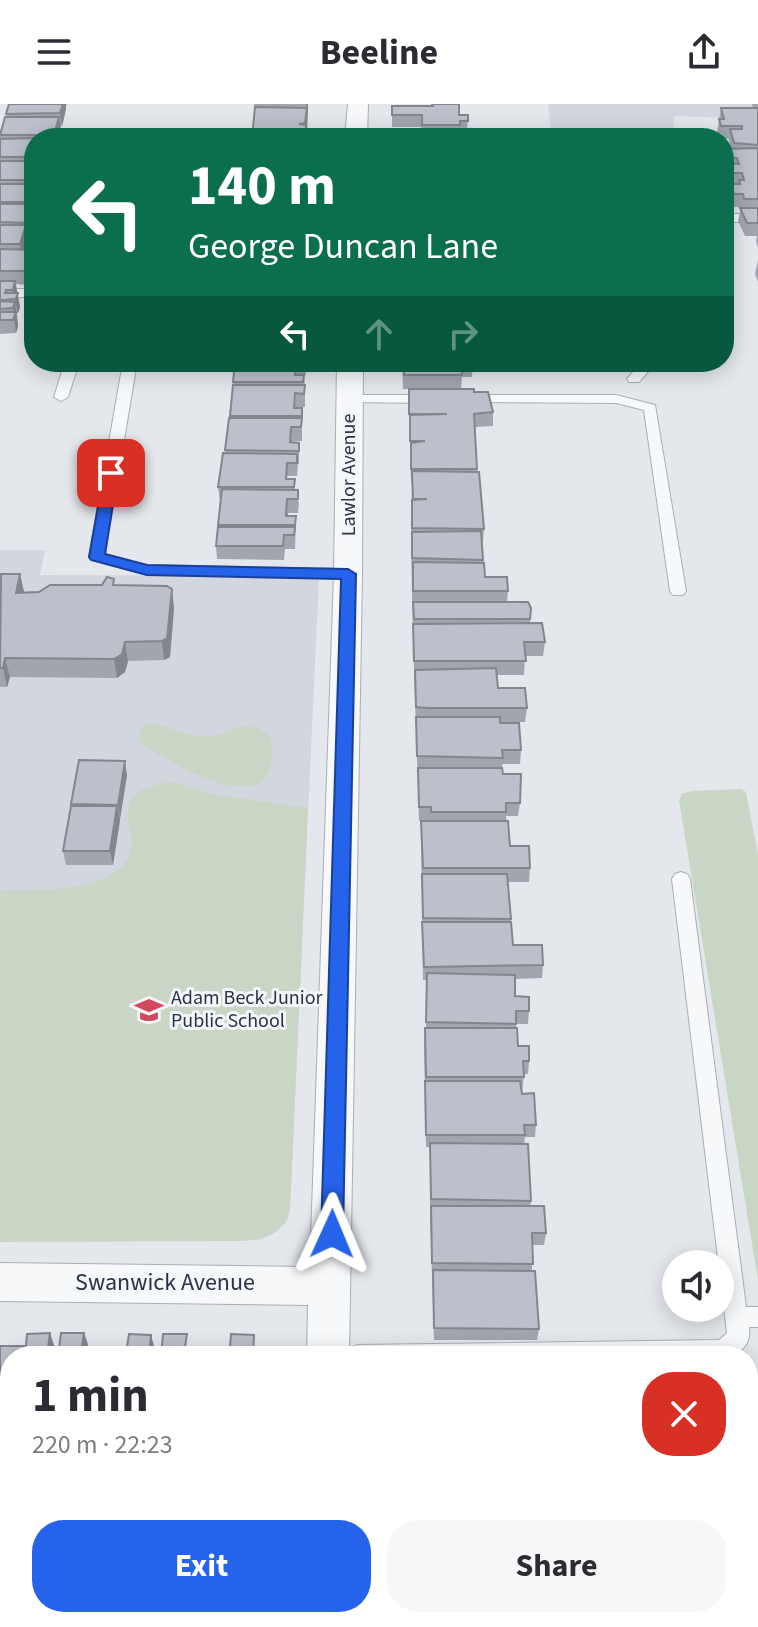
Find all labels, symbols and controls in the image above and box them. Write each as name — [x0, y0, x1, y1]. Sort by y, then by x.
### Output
text: Beeline — [320, 27, 438, 78]
icon: menu — [32, 30, 76, 74]
icon: share — [682, 30, 726, 74]
text: 140 m — [188, 147, 336, 226]
icon: left — [56, 160, 160, 264]
text: George Duncan Lane — [188, 221, 498, 272]
icon: left — [273, 312, 317, 356]
icon: ahead — [357, 312, 401, 356]
icon: right — [441, 312, 485, 356]
street label: Lawlor Avenue — [335, 414, 363, 536]
pin — [77, 439, 145, 507]
icon: arrive — [89, 451, 133, 495]
place label: Adam Beck Junior Public School — [171, 984, 322, 1035]
school or university icon: Adam Beck Junior Public School — [134, 995, 164, 1025]
position arrow — [290, 1192, 374, 1276]
map controls — [662, 1250, 734, 1322]
button: sound — [662, 1250, 734, 1322]
street label: Swanwick Avenue — [75, 1265, 255, 1300]
text: 1 min — [32, 1362, 149, 1430]
button: close — [642, 1372, 726, 1456]
text: 220 m · 22:23 — [32, 1426, 173, 1463]
button: Exit — [32, 1520, 371, 1612]
button: Share — [387, 1520, 726, 1612]

